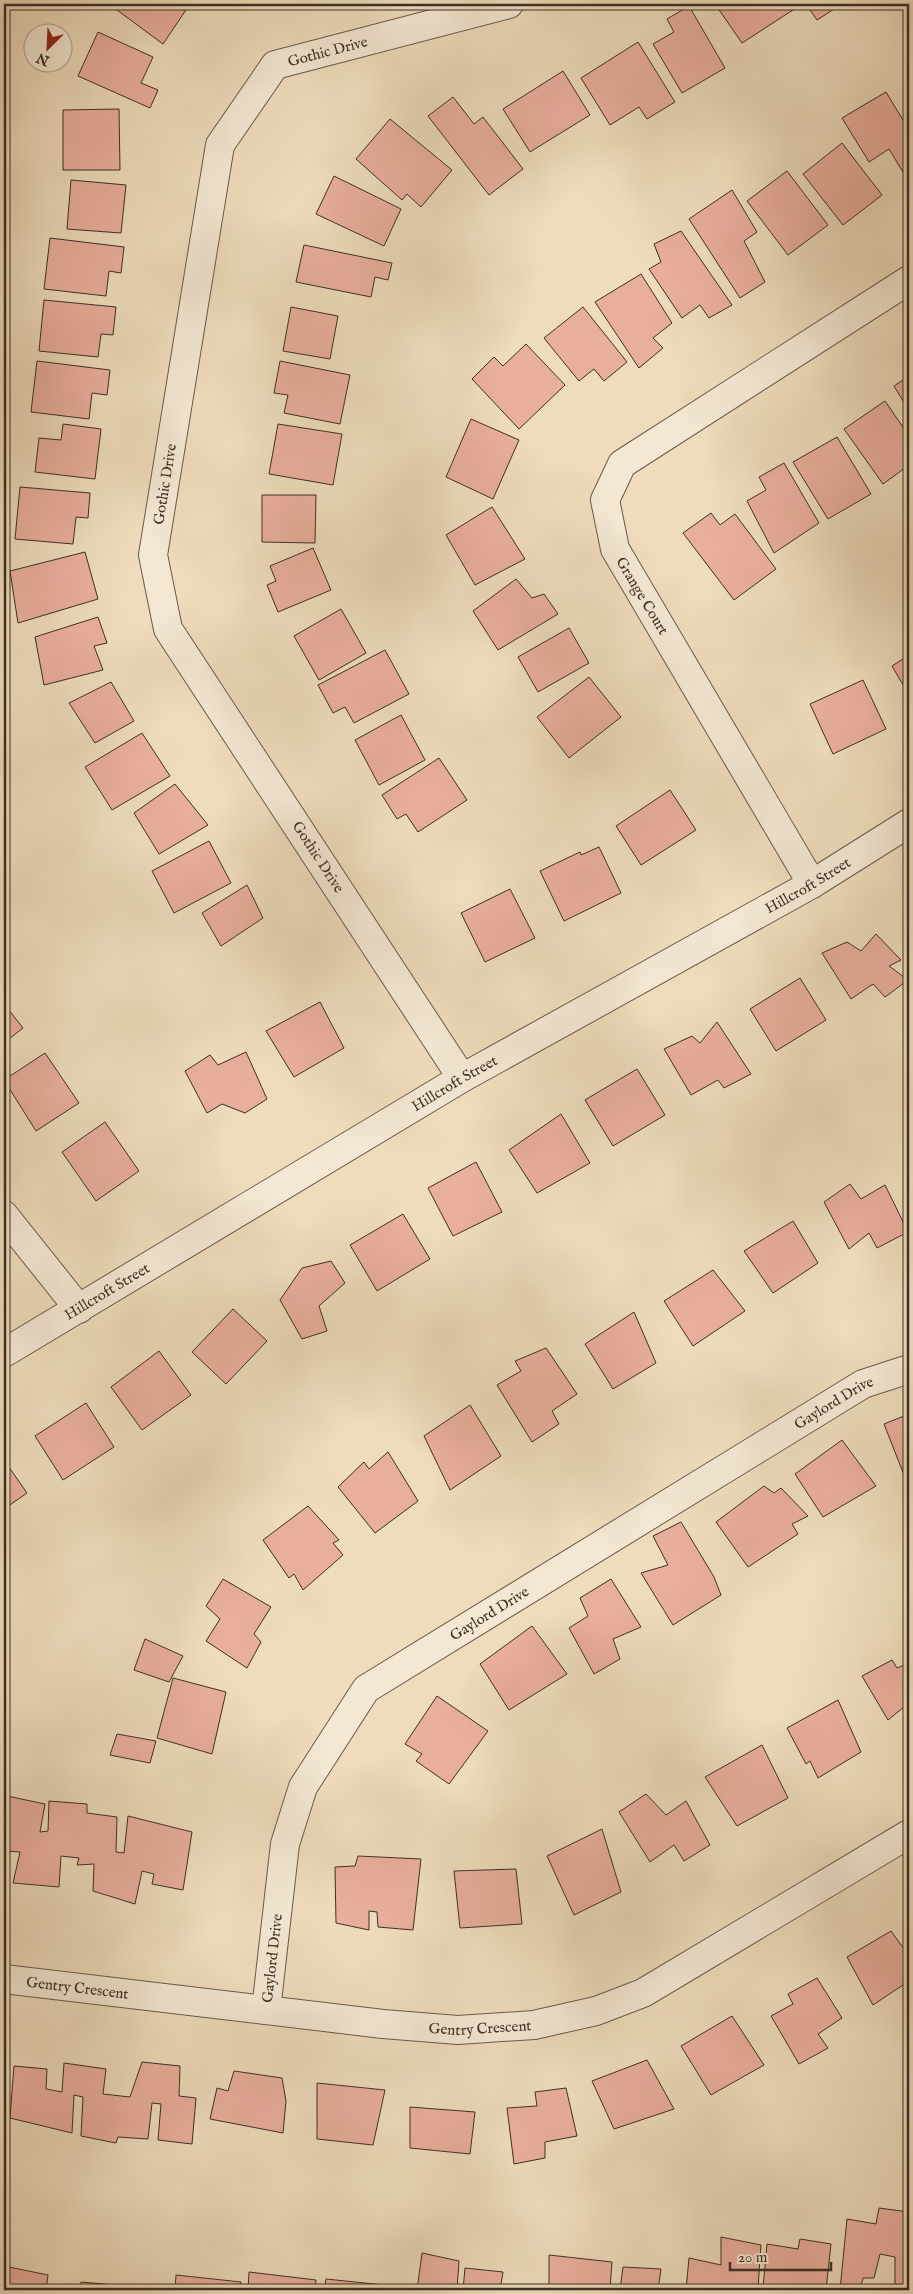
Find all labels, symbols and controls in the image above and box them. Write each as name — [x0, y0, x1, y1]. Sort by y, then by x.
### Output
north arrow — [22, 22, 72, 72]
street label: Gothic Drive — [286, 32, 370, 71]
text: N — [34, 48, 53, 70]
street label: Gothic Drive — [149, 442, 181, 526]
street label: Grange Court — [611, 554, 673, 638]
street label: Gothic Drive — [288, 818, 348, 897]
street label: Hillcroft Street — [761, 853, 854, 918]
street label: Hillcroft Street — [408, 1051, 501, 1116]
street label: Hillcroft Street — [61, 1258, 153, 1324]
street label: Gaylord Drive — [791, 1372, 876, 1434]
street label: Gaylord Drive — [446, 1582, 532, 1645]
street label: Gaylord Drive — [257, 1913, 286, 2004]
street label: Gentry Crescent — [25, 1972, 130, 2003]
street label: Gentry Crescent — [428, 2016, 532, 2040]
scale bar — [730, 2239, 832, 2271]
text: 20 m — [738, 2248, 768, 2267]

